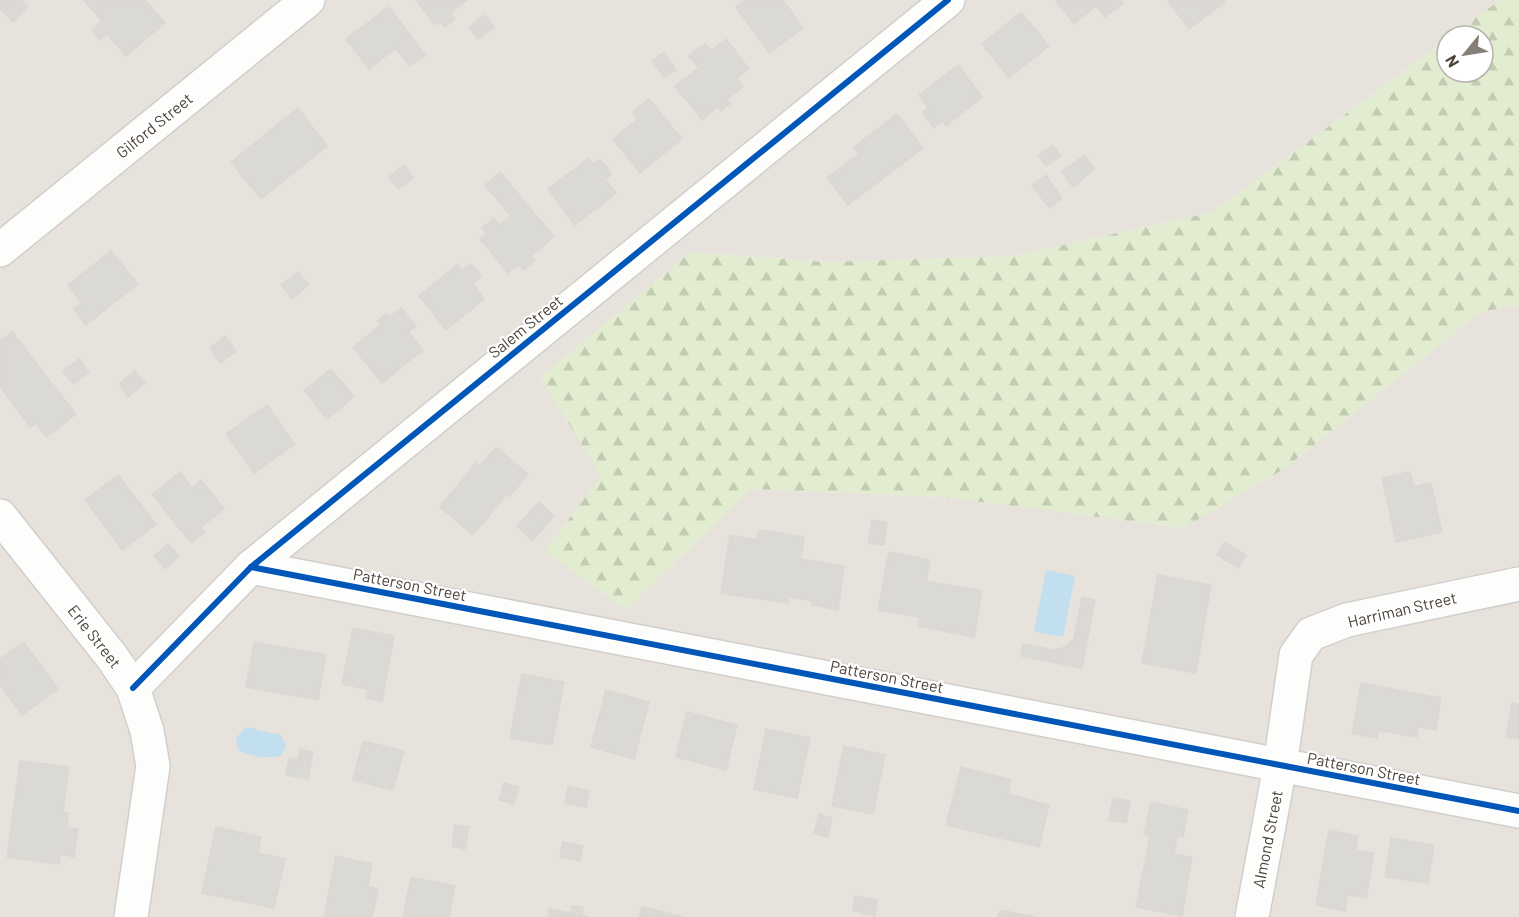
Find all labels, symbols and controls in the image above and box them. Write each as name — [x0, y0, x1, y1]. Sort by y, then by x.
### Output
north arrow — [1435, 24, 1495, 84]
text: N — [1441, 52, 1462, 71]
street label: Gilford Street — [112, 88, 196, 162]
street label: Salem Street — [484, 290, 566, 362]
street label: Patterson Street — [352, 564, 468, 604]
street label: Harriman Street — [1346, 587, 1458, 631]
street label: Erie Street — [64, 601, 126, 671]
street label: Patterson Street — [829, 656, 945, 696]
street label: Patterson Street — [1306, 748, 1422, 788]
street label: Almond Street — [1248, 788, 1286, 890]

